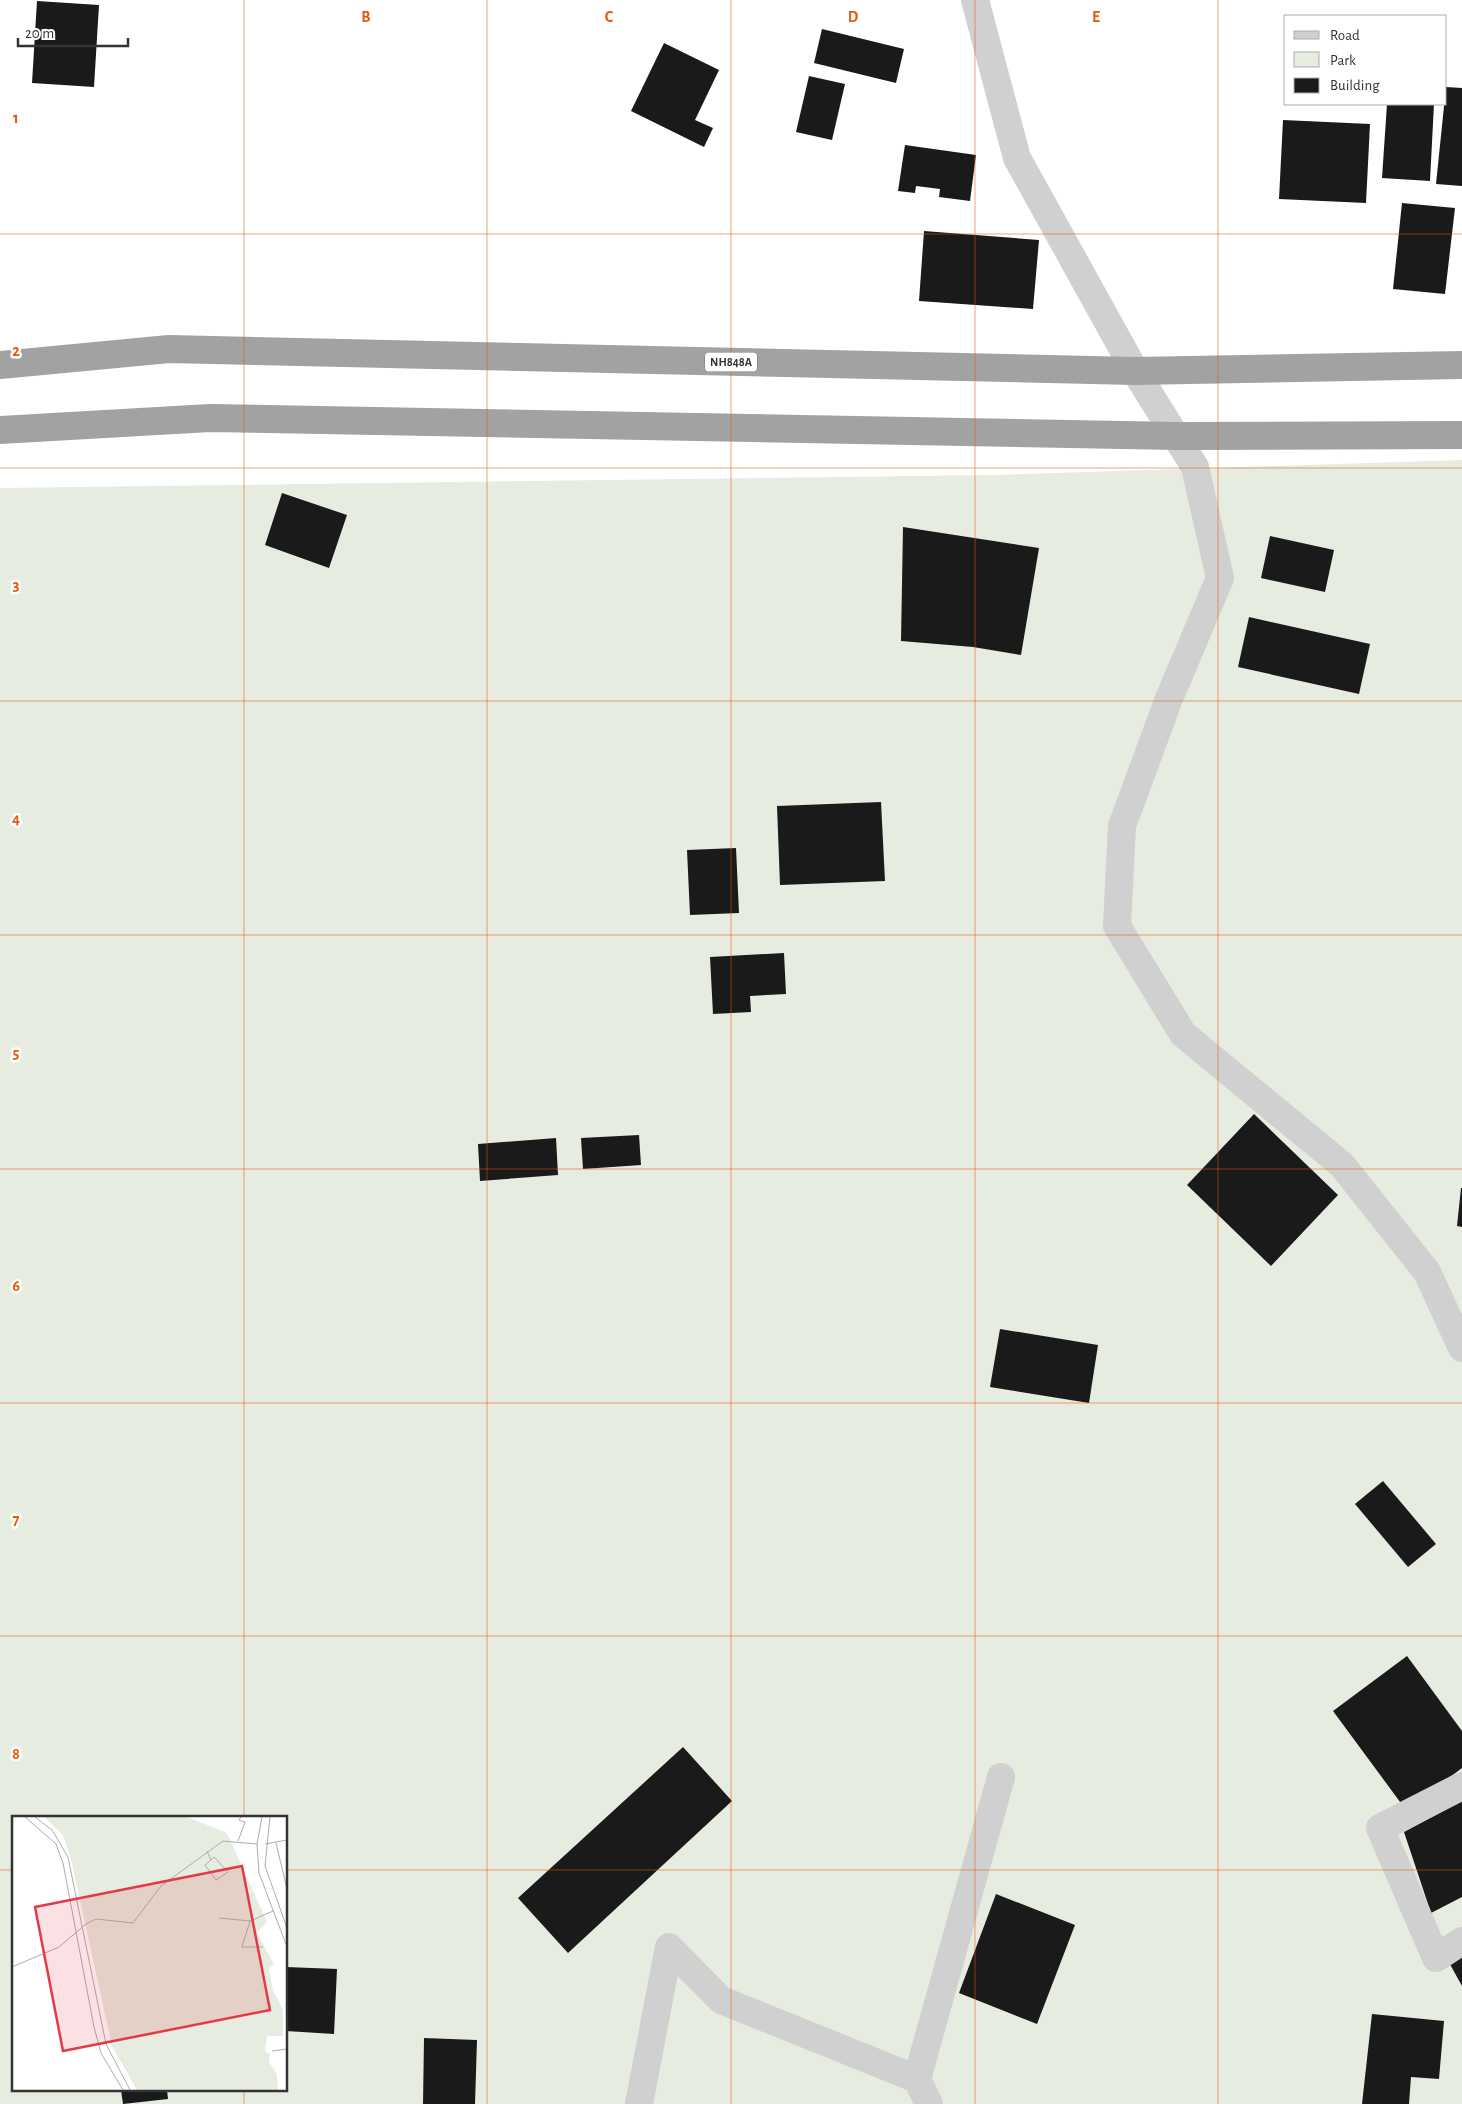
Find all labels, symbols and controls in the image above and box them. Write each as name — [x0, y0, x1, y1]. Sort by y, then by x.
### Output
text: B — [361, 9, 371, 25]
text: C — [605, 9, 614, 25]
text: D — [848, 9, 859, 25]
text: E — [1092, 9, 1100, 25]
scale bar — [18, 15, 128, 47]
legend — [1284, 15, 1447, 105]
text: 20 m — [25, 26, 54, 41]
text: Road — [1330, 28, 1360, 43]
text: Park — [1330, 53, 1356, 68]
text: Building — [1330, 78, 1380, 93]
text: 1 — [13, 110, 19, 126]
text: 2 — [12, 343, 20, 359]
road number: NH848A — [705, 352, 757, 372]
text: 3 — [13, 577, 20, 593]
text: 4 — [12, 811, 20, 827]
text: 5 — [13, 1045, 20, 1061]
text: 6 — [12, 1278, 20, 1294]
text: 7 — [13, 1512, 20, 1528]
text: 8 — [12, 1746, 20, 1762]
inset map — [12, 1816, 288, 2092]

